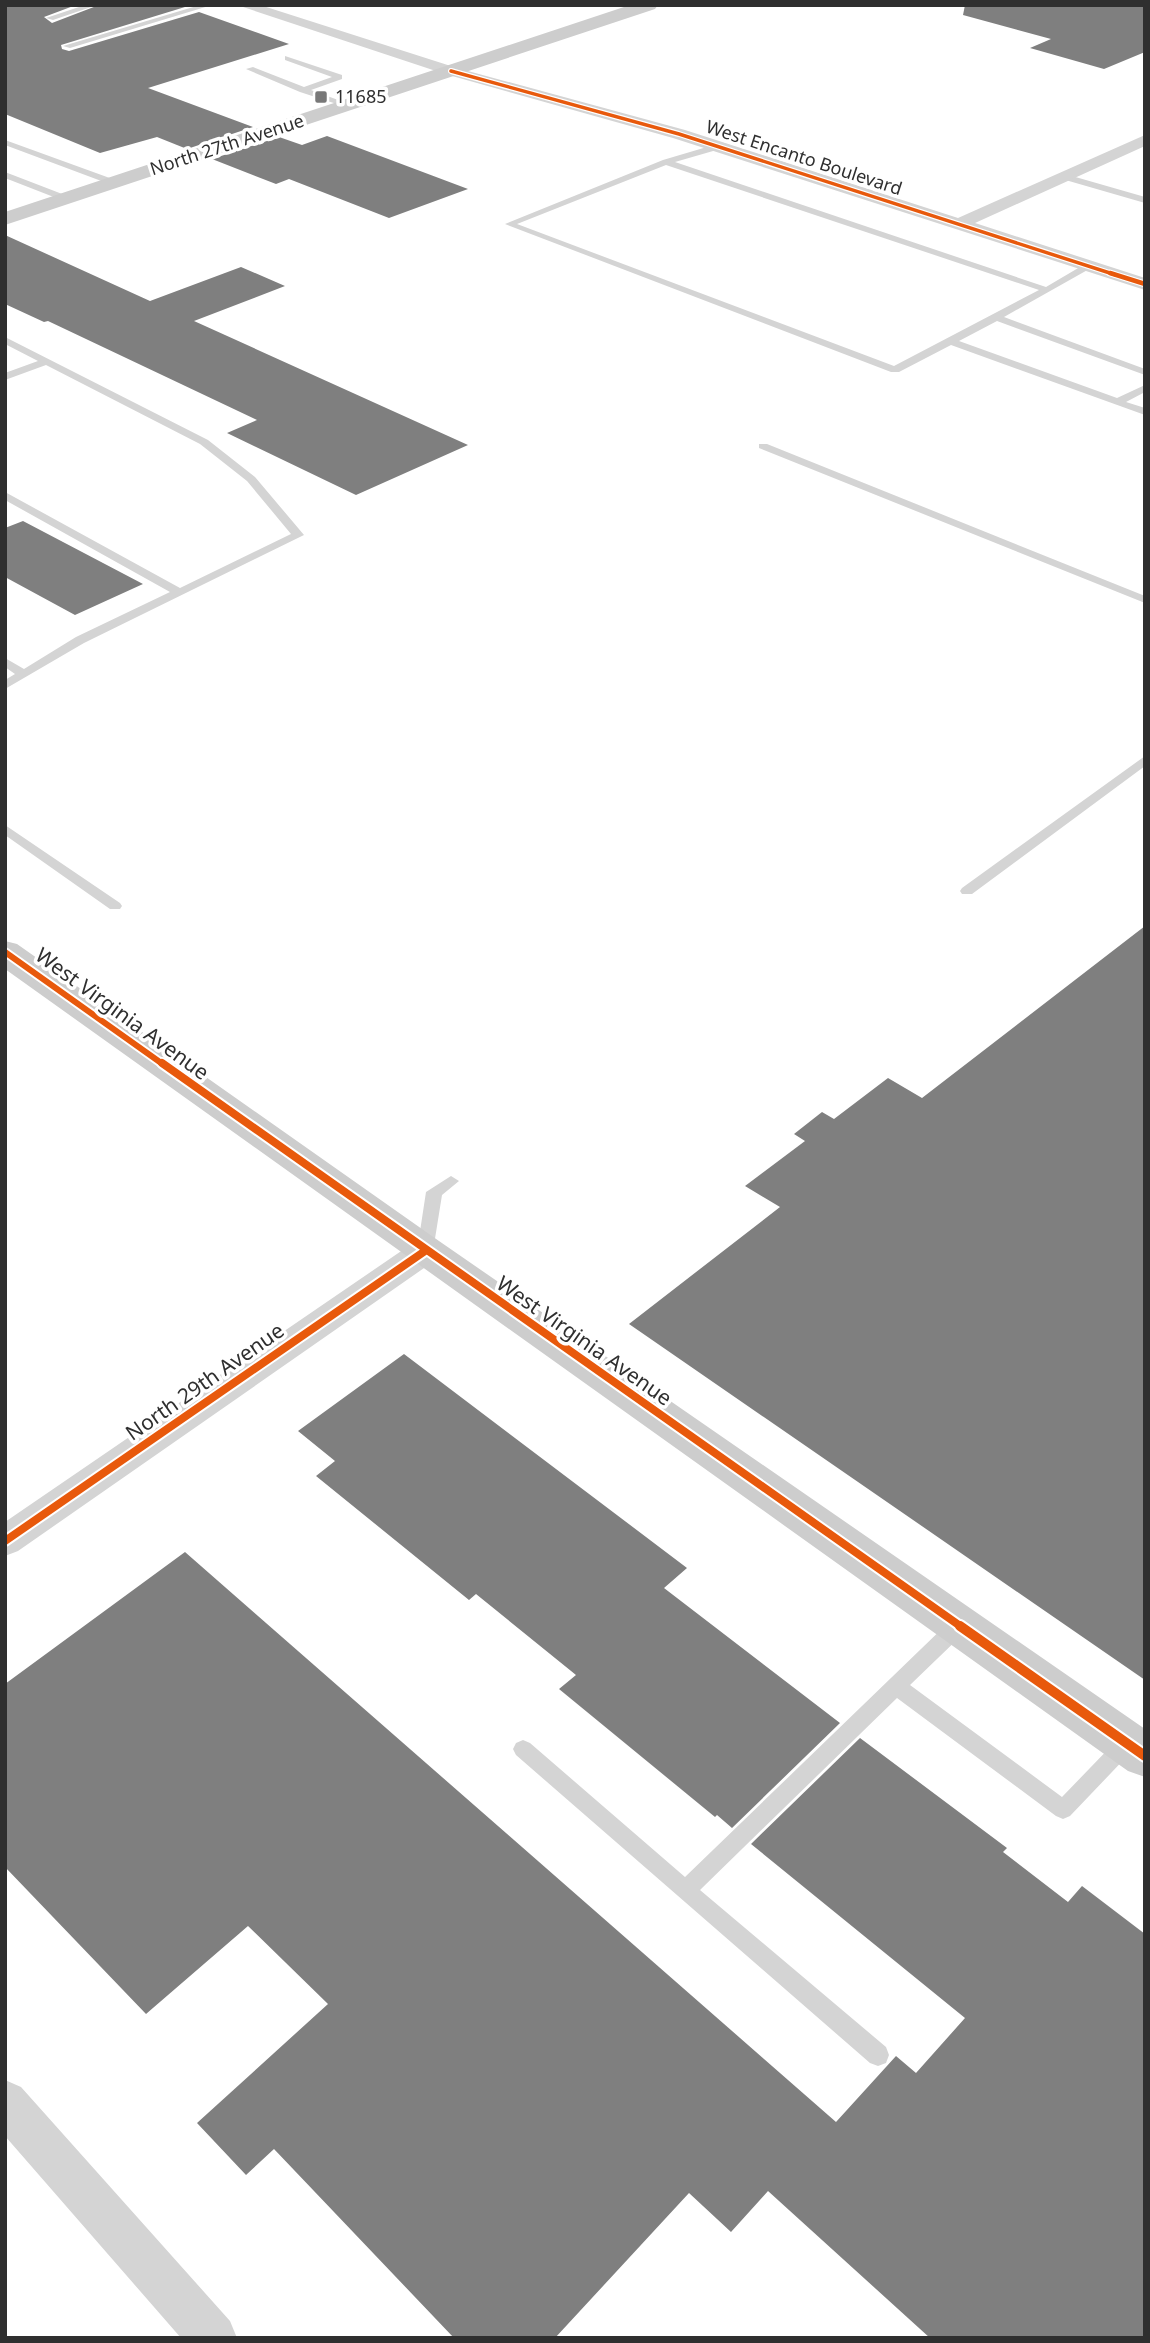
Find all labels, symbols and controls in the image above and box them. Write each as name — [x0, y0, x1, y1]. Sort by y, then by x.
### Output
place label: 11685 — [335, 84, 386, 108]
marker: 11685 — [313, 89, 329, 105]
street label: North 27th Avenue — [147, 108, 307, 180]
street label: West Encanto Boulevard — [703, 114, 905, 200]
street label: West Virginia Avenue — [30, 941, 215, 1086]
street label: West Virginia Avenue — [491, 1269, 678, 1411]
street label: North 29th Avenue — [120, 1316, 289, 1446]

